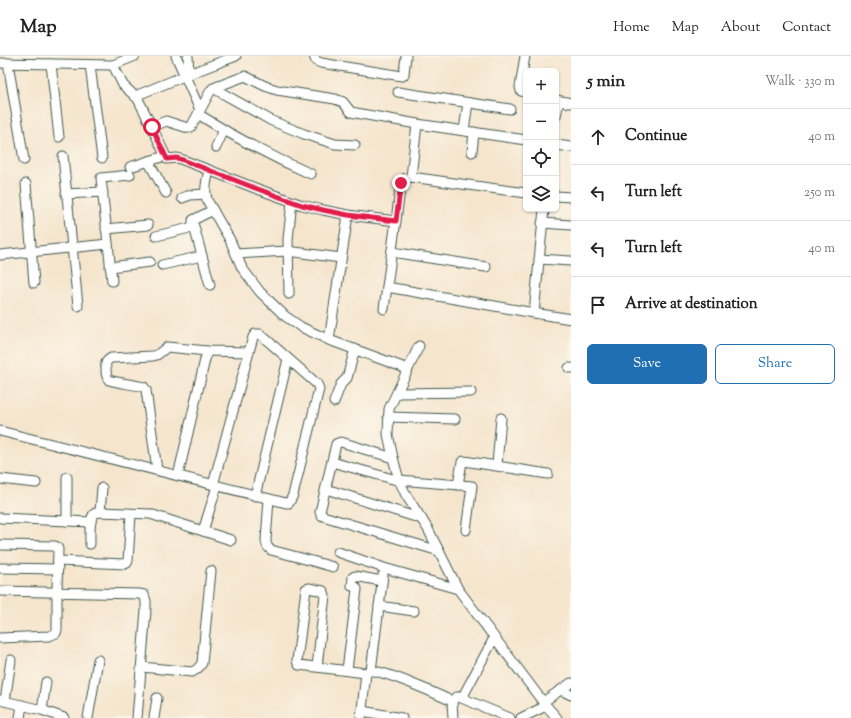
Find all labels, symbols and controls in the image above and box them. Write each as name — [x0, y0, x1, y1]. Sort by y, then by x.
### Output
text: Map — [20, 14, 57, 41]
text: Home — [613, 18, 650, 38]
text: Map — [672, 18, 699, 38]
text: About — [721, 18, 760, 38]
text: Contact — [782, 18, 831, 38]
map controls — [523, 68, 559, 212]
button: + — [523, 68, 559, 104]
text: 5 min — [587, 70, 625, 94]
text: Walk · 330 m — [765, 73, 835, 91]
button: − — [523, 104, 559, 140]
route start — [143, 118, 161, 136]
icon: ahead — [587, 126, 609, 148]
text: Continue — [625, 126, 687, 147]
text: 40 m — [808, 128, 835, 146]
button: locate — [523, 140, 559, 176]
route end — [392, 174, 410, 192]
button: layers — [523, 176, 559, 212]
icon: left — [587, 182, 609, 204]
text: Turn left — [625, 182, 682, 203]
text: 250 m — [804, 184, 835, 202]
icon: left — [587, 238, 609, 260]
text: Turn left — [625, 238, 682, 259]
text: 40 m — [808, 240, 835, 258]
icon: arrive — [587, 294, 609, 316]
text: Arrive at destination — [625, 294, 758, 315]
button: Save — [587, 344, 707, 384]
button: Share — [715, 344, 835, 384]

